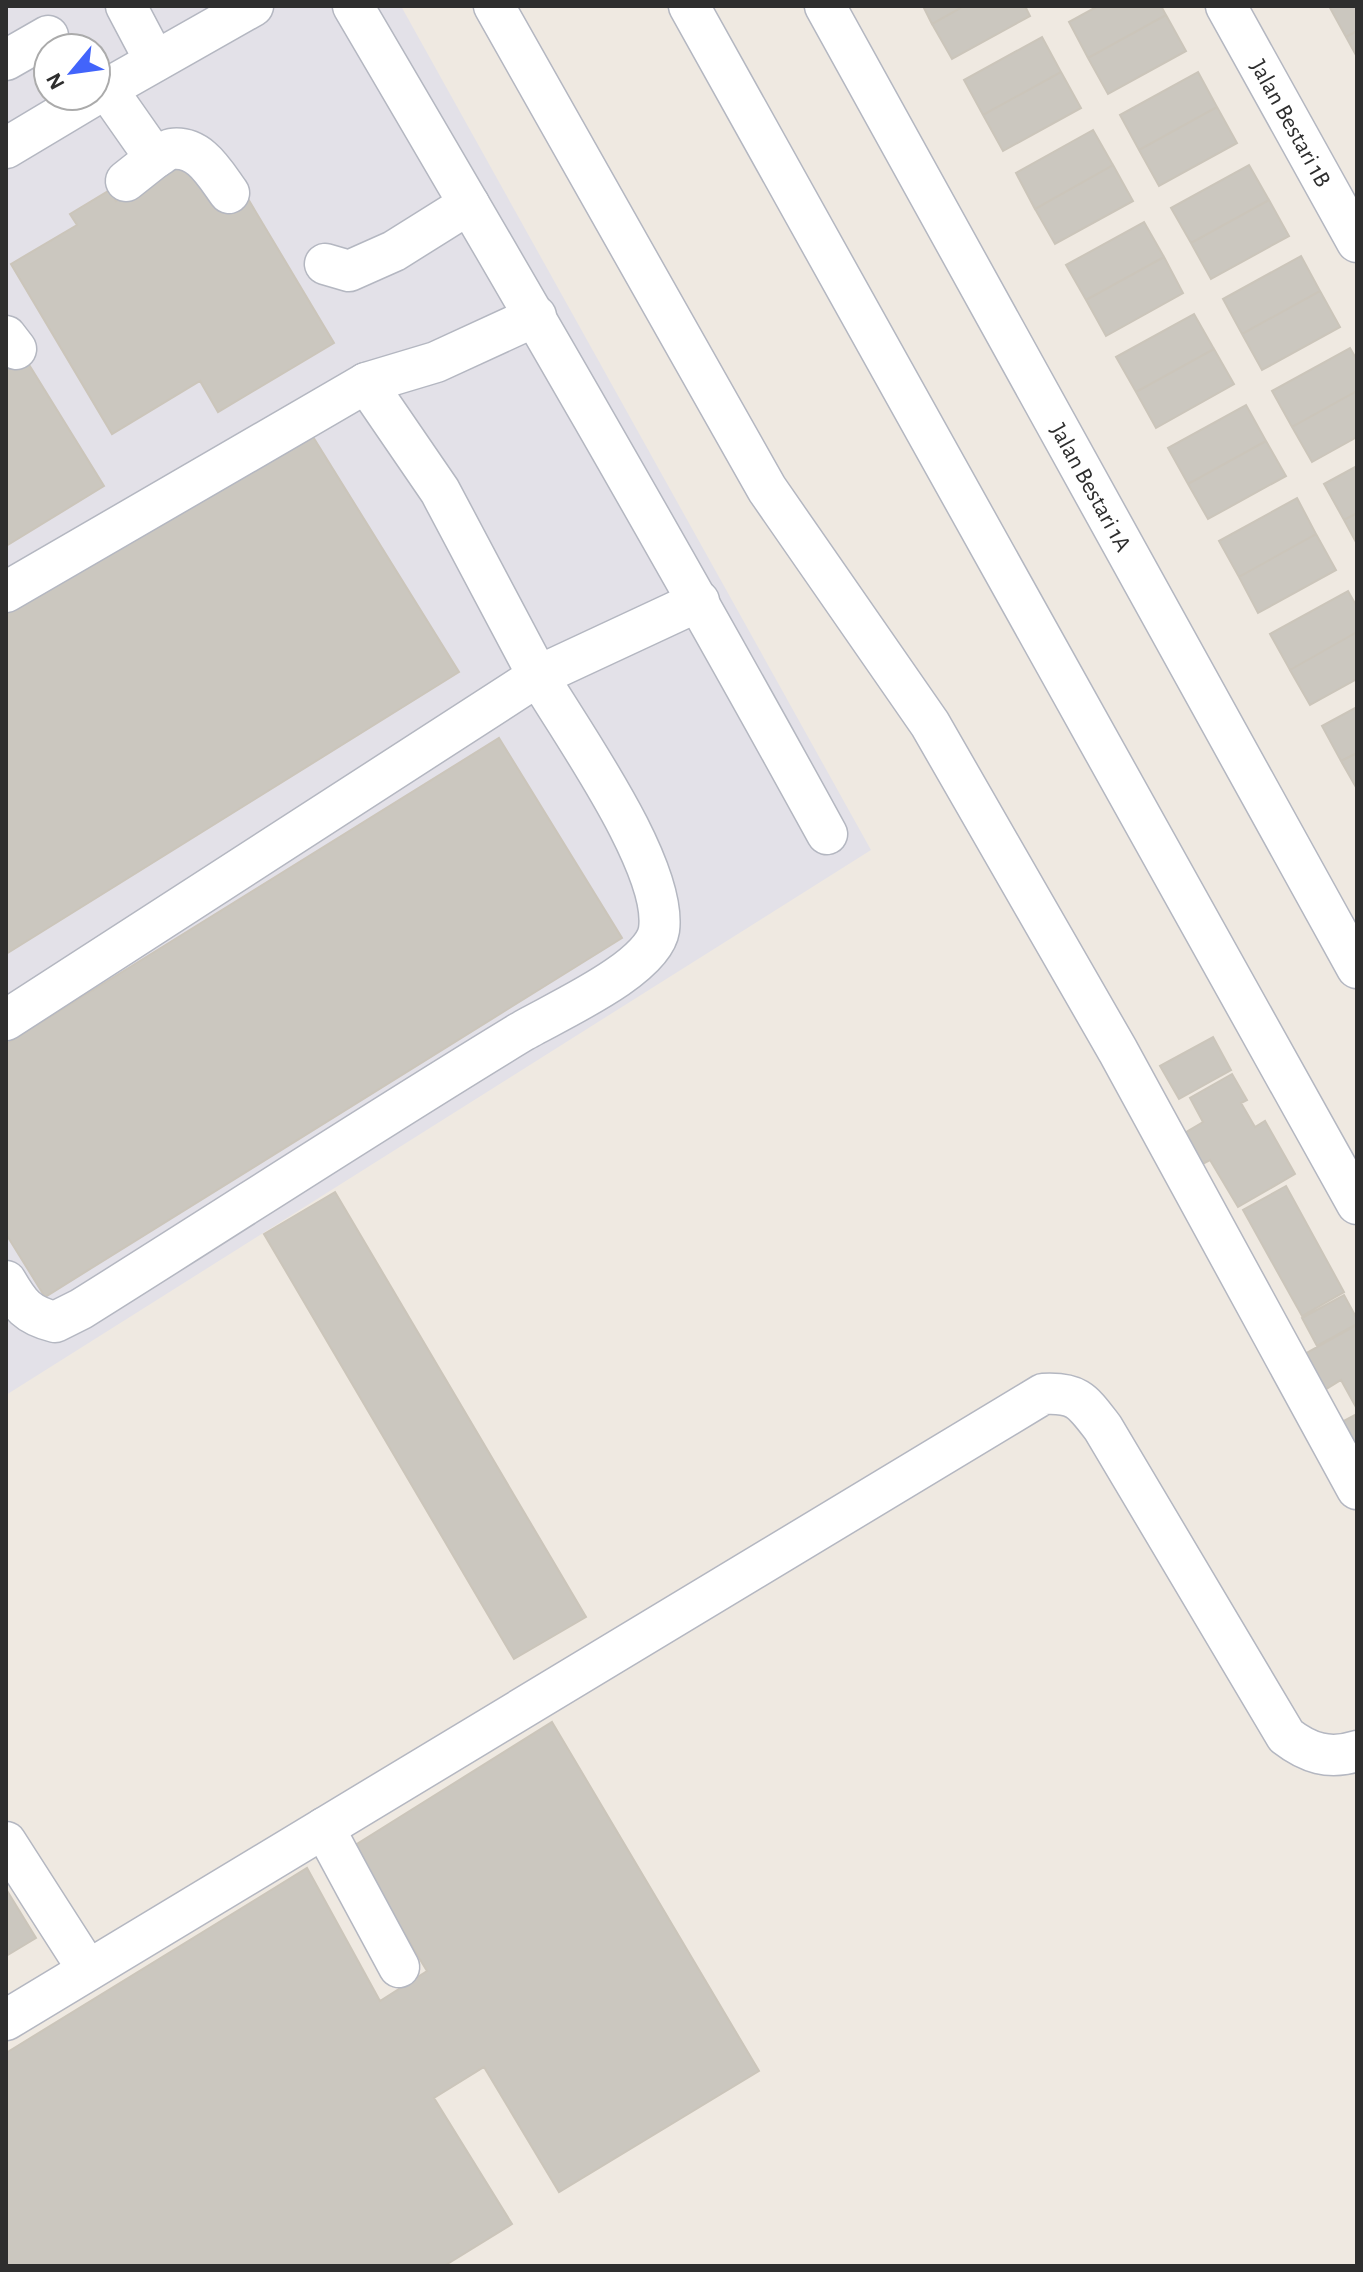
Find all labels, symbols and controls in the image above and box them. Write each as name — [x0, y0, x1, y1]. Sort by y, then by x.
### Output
north arrow — [32, 32, 112, 112]
street label: Jalan Bestari 1B — [1245, 56, 1335, 191]
text: N — [42, 69, 69, 93]
street label: Jalan Bestari 1A — [1045, 420, 1135, 556]

